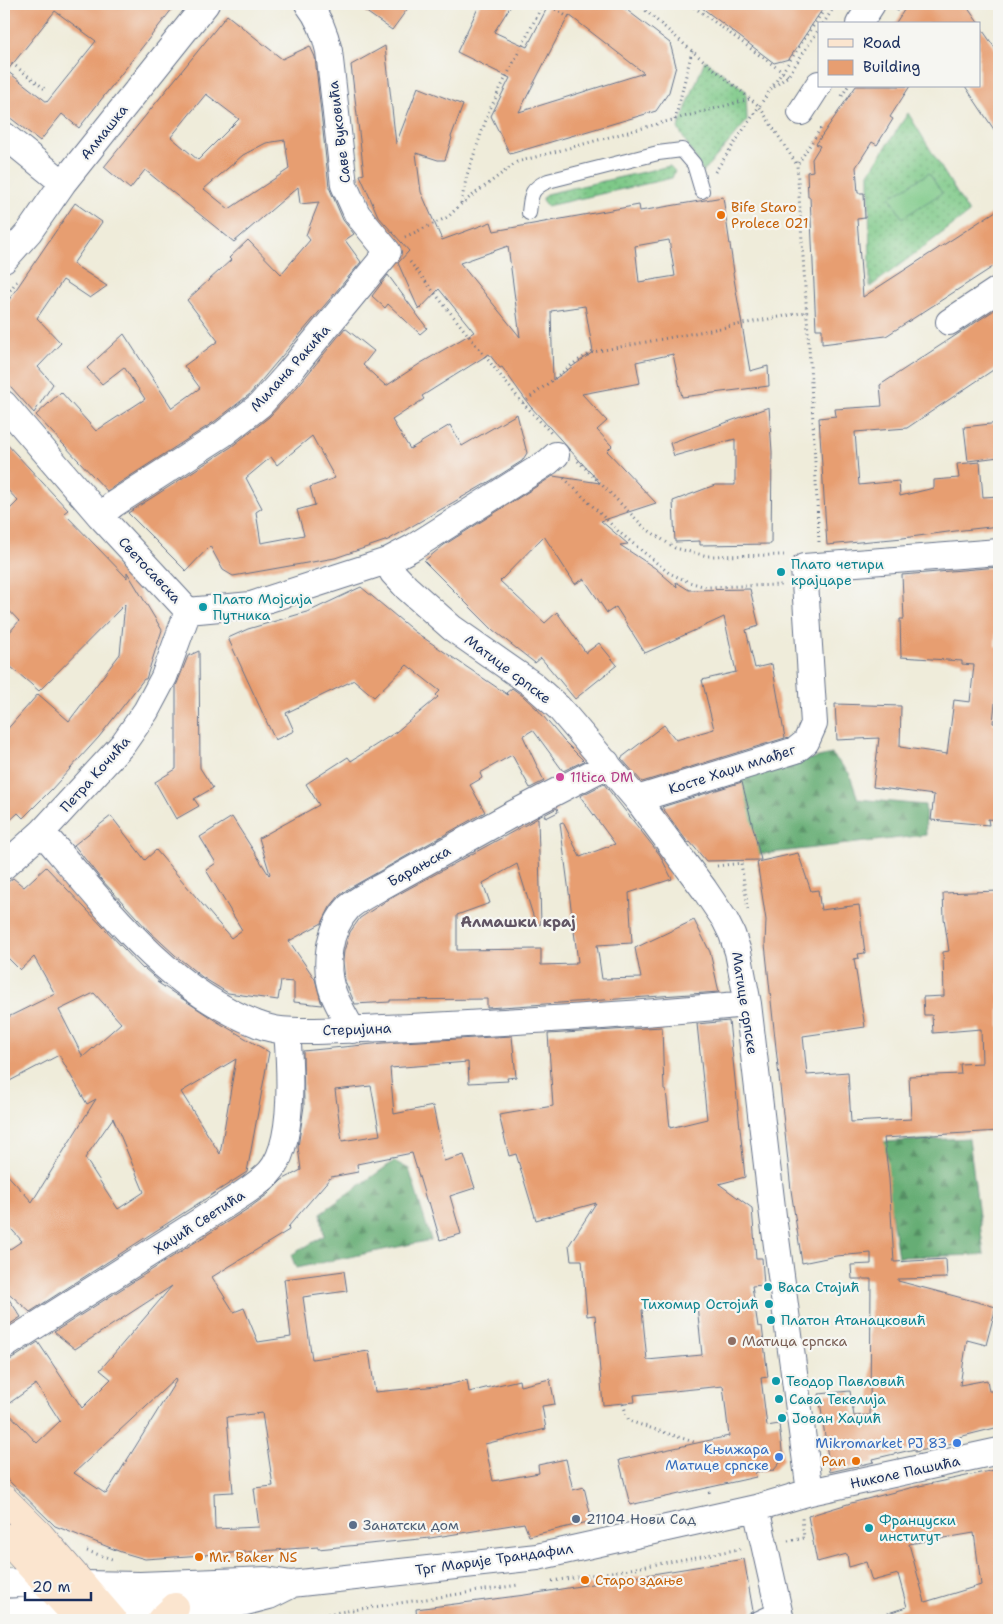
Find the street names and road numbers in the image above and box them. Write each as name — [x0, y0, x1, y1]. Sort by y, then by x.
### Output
street label: Саве Вуковића — [324, 79, 354, 184]
street label: Алмашка — [76, 101, 132, 163]
street label: Милана Ракића — [246, 321, 334, 415]
street label: Светосавска — [115, 533, 185, 607]
street label: Матице српске — [461, 631, 555, 707]
street label: Петра Кочића — [56, 732, 134, 816]
street label: Косте Хаџи млађег — [666, 740, 799, 798]
street label: Барањска — [384, 841, 454, 891]
street label: Матице српске — [728, 950, 762, 1056]
street label: Стеријина — [322, 1019, 392, 1039]
street label: Хаџић Светића — [150, 1186, 248, 1258]
street label: Николе Пашића — [848, 1452, 962, 1492]
street label: Трг Марије Трандафил — [414, 1539, 574, 1579]

